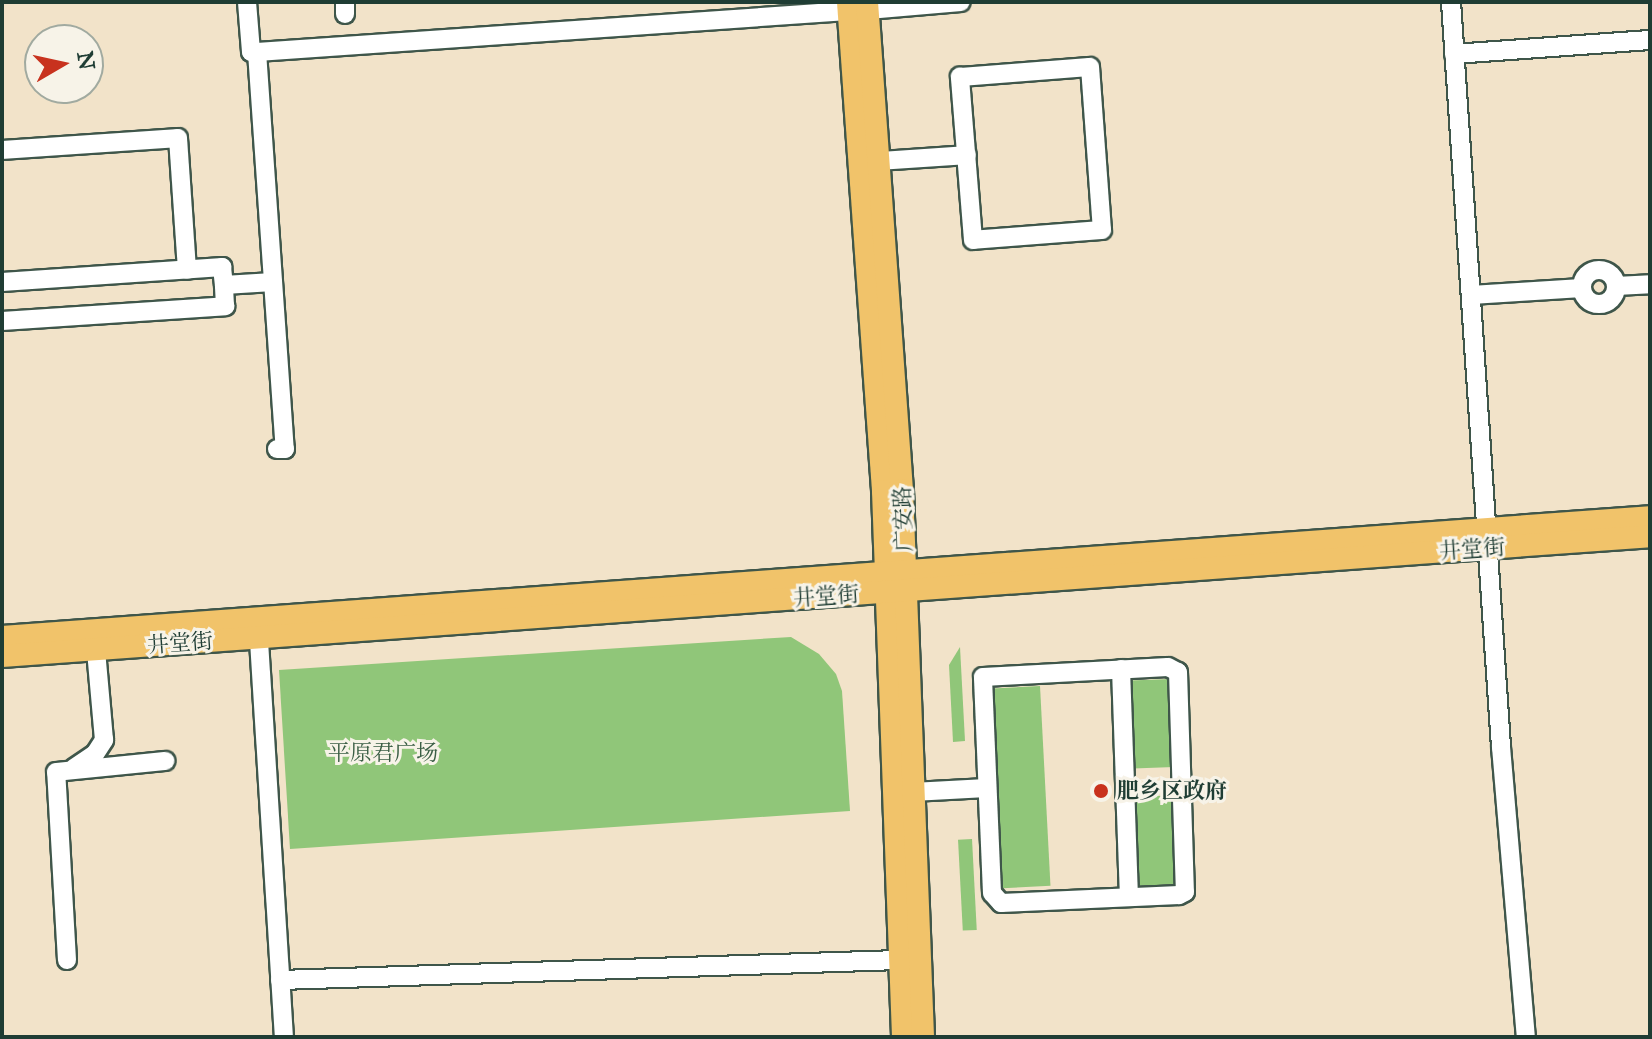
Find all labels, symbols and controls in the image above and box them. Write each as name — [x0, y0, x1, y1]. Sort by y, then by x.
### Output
north arrow — [24, 24, 104, 104]
text: N — [71, 49, 101, 72]
street label: 广安路 — [889, 486, 917, 552]
street label: 井堂街 — [1438, 534, 1506, 564]
street label: 井堂街 — [792, 581, 860, 611]
street label: 井堂街 — [146, 628, 214, 658]
park label: 平原君广场 — [328, 740, 438, 766]
place label: 肥乡区政府 — [1117, 778, 1227, 804]
marker: 肥乡区政府 — [1092, 782, 1110, 800]

